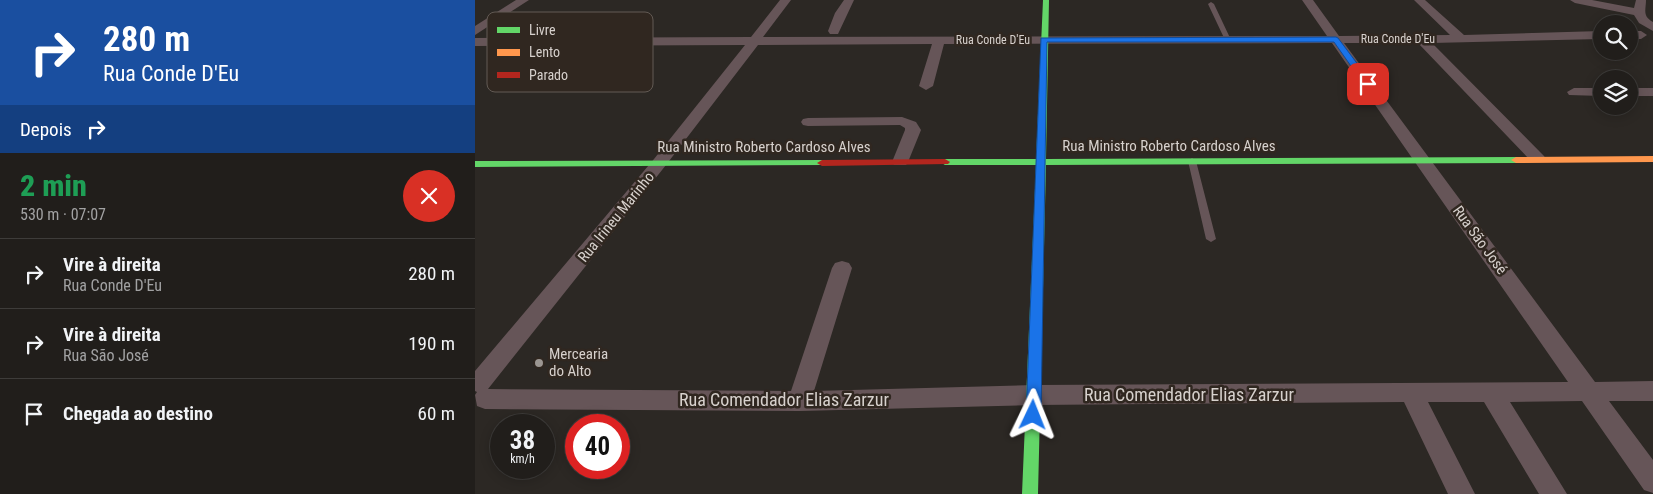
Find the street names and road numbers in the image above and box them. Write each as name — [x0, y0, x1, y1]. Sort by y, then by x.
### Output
street label: Rua Conde D'Eu — [1361, 32, 1435, 46]
street label: Rua Conde D'Eu — [956, 33, 1030, 47]
street label: Rua Ministro Roberto Cardoso Alves — [1062, 137, 1276, 155]
street label: Rua Ministro Roberto Cardoso Alves — [657, 138, 871, 156]
street label: Rua Irineu Marinho — [574, 168, 658, 266]
street label: Rua São José — [1449, 202, 1511, 278]
street label: Rua Comendador Elias Zarzur — [1084, 384, 1294, 405]
street label: Rua Comendador Elias Zarzur — [679, 389, 889, 410]

